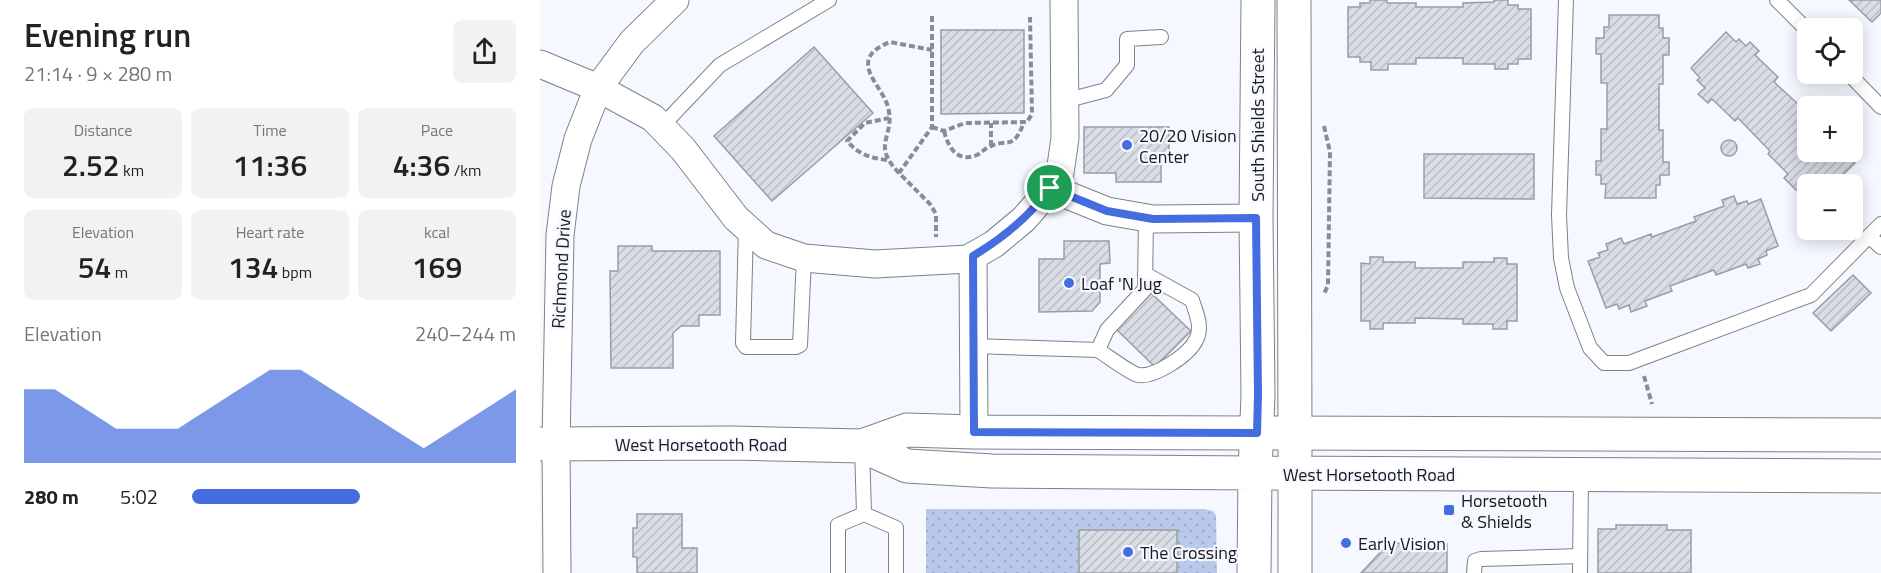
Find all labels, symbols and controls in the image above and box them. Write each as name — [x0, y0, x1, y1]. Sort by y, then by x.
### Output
text: Evening run — [24, 10, 191, 60]
map controls — [1797, 18, 1863, 240]
button: locate — [1797, 18, 1863, 84]
button: share — [453, 20, 516, 83]
street label: South Shields Street — [1244, 48, 1271, 202]
text: 21:14 · 9 × 280 m — [24, 58, 172, 89]
button: + — [1797, 96, 1863, 162]
text: Distance — [74, 118, 132, 142]
text: Time — [253, 118, 287, 142]
text: Pace — [421, 118, 453, 142]
place label: 20/20 Vision Center — [1139, 122, 1237, 170]
marker: 20/20 Vision Center — [1120, 138, 1134, 152]
text: 2.52 — [62, 142, 120, 188]
text: 11:36 — [233, 142, 307, 188]
text: 4:36 — [393, 142, 450, 188]
text: km — [120, 158, 144, 182]
text: /km — [450, 158, 481, 182]
pin — [1024, 162, 1075, 213]
icon: arrive — [1033, 171, 1066, 204]
button: − — [1797, 174, 1863, 240]
street label: Richmond Drive — [544, 209, 578, 329]
text: Elevation — [72, 220, 134, 244]
text: Heart rate — [236, 220, 304, 244]
text: kcal — [424, 220, 450, 244]
text: 54 — [78, 244, 111, 290]
text: 134 — [228, 244, 278, 290]
text: 169 — [412, 244, 462, 290]
text: m — [111, 260, 128, 284]
text: bpm — [278, 260, 312, 284]
place label: Loaf 'N Jug — [1081, 270, 1162, 297]
marker: Loaf 'N Jug — [1062, 276, 1076, 290]
text: Elevation — [24, 318, 102, 349]
text: 240–244 m — [415, 318, 516, 349]
street label: West Horsetooth Road — [615, 431, 787, 458]
street label: West Horsetooth Road — [1283, 461, 1455, 488]
text: 280 m — [24, 481, 79, 512]
text: 5:02 — [120, 481, 158, 512]
place label: Horsetooth & Shields — [1461, 487, 1547, 535]
marker: Horsetooth & Shields — [1442, 503, 1456, 517]
place label: Early Vision — [1358, 530, 1446, 557]
marker: Early Vision — [1339, 536, 1353, 550]
place label: The Crossing — [1140, 539, 1237, 566]
marker: The Crossing — [1121, 545, 1135, 559]

